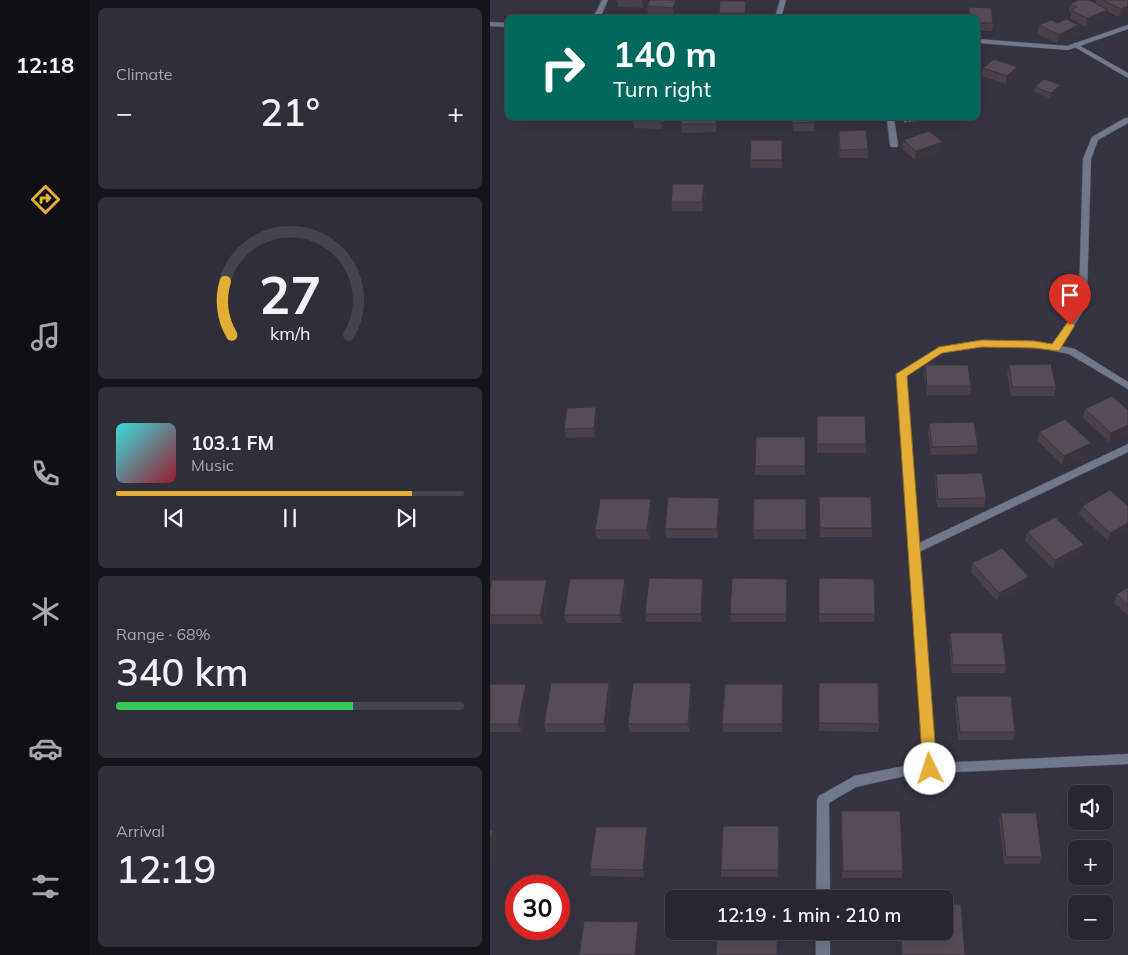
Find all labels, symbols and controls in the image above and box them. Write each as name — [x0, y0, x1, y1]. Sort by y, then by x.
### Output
text: 140 m — [613, 32, 717, 76]
icon: right — [530, 35, 595, 100]
text: 12:18 — [16, 51, 74, 79]
text: Climate — [116, 64, 172, 84]
text: Turn right — [613, 75, 711, 103]
text: 21° — [260, 88, 320, 136]
text: − — [116, 95, 133, 130]
text: + — [447, 95, 464, 130]
icon: directions — [28, 182, 63, 217]
text: 27 — [259, 262, 321, 327]
pin — [1049, 274, 1091, 325]
icon: arrive — [1056, 281, 1084, 309]
icon: music — [28, 319, 63, 354]
text: km/h — [270, 322, 310, 344]
text: 103.1 FM — [191, 431, 274, 455]
text: Music — [191, 455, 234, 475]
icon: phone — [28, 456, 63, 491]
icon: previous — [160, 504, 188, 532]
icon: pause — [276, 504, 304, 532]
icon: next — [392, 504, 420, 532]
icon: climate — [28, 594, 63, 629]
text: Range · 68% — [116, 624, 211, 644]
text: 340 km — [116, 648, 249, 696]
icon: car — [28, 731, 63, 766]
position arrow — [903, 742, 955, 794]
map controls — [1068, 785, 1113, 940]
button: sound — [1068, 785, 1113, 830]
text: Arrival — [116, 821, 165, 841]
button: + — [1068, 840, 1113, 885]
text: 12:19 — [116, 845, 216, 893]
icon: filters — [28, 869, 63, 904]
speed limit sign: 30 — [505, 875, 570, 940]
button: − — [1068, 895, 1113, 940]
text: 12:19 · 1 min · 210 m — [716, 903, 902, 927]

